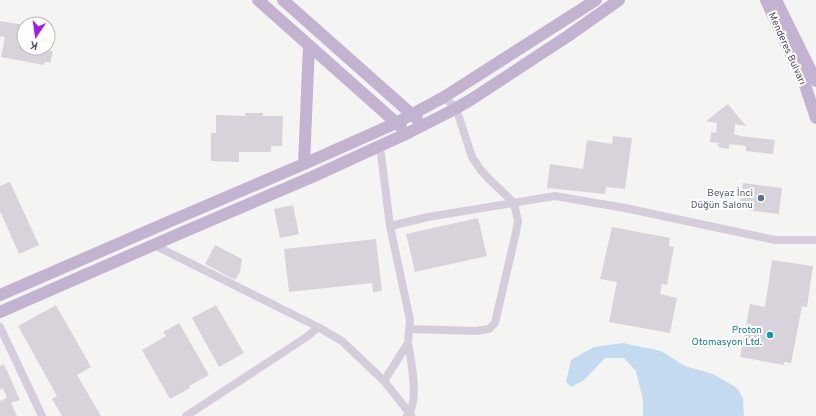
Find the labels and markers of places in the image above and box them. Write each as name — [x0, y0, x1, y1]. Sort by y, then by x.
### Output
place label: Beyaz İnci Düğün Salonu — [691, 187, 753, 212]
marker: Beyaz İnci Düğün Salonu — [756, 193, 766, 203]
place label: Proton Otomasyon Ltd. — [691, 324, 762, 349]
marker: Proton Otomasyon Ltd. — [765, 330, 775, 340]

